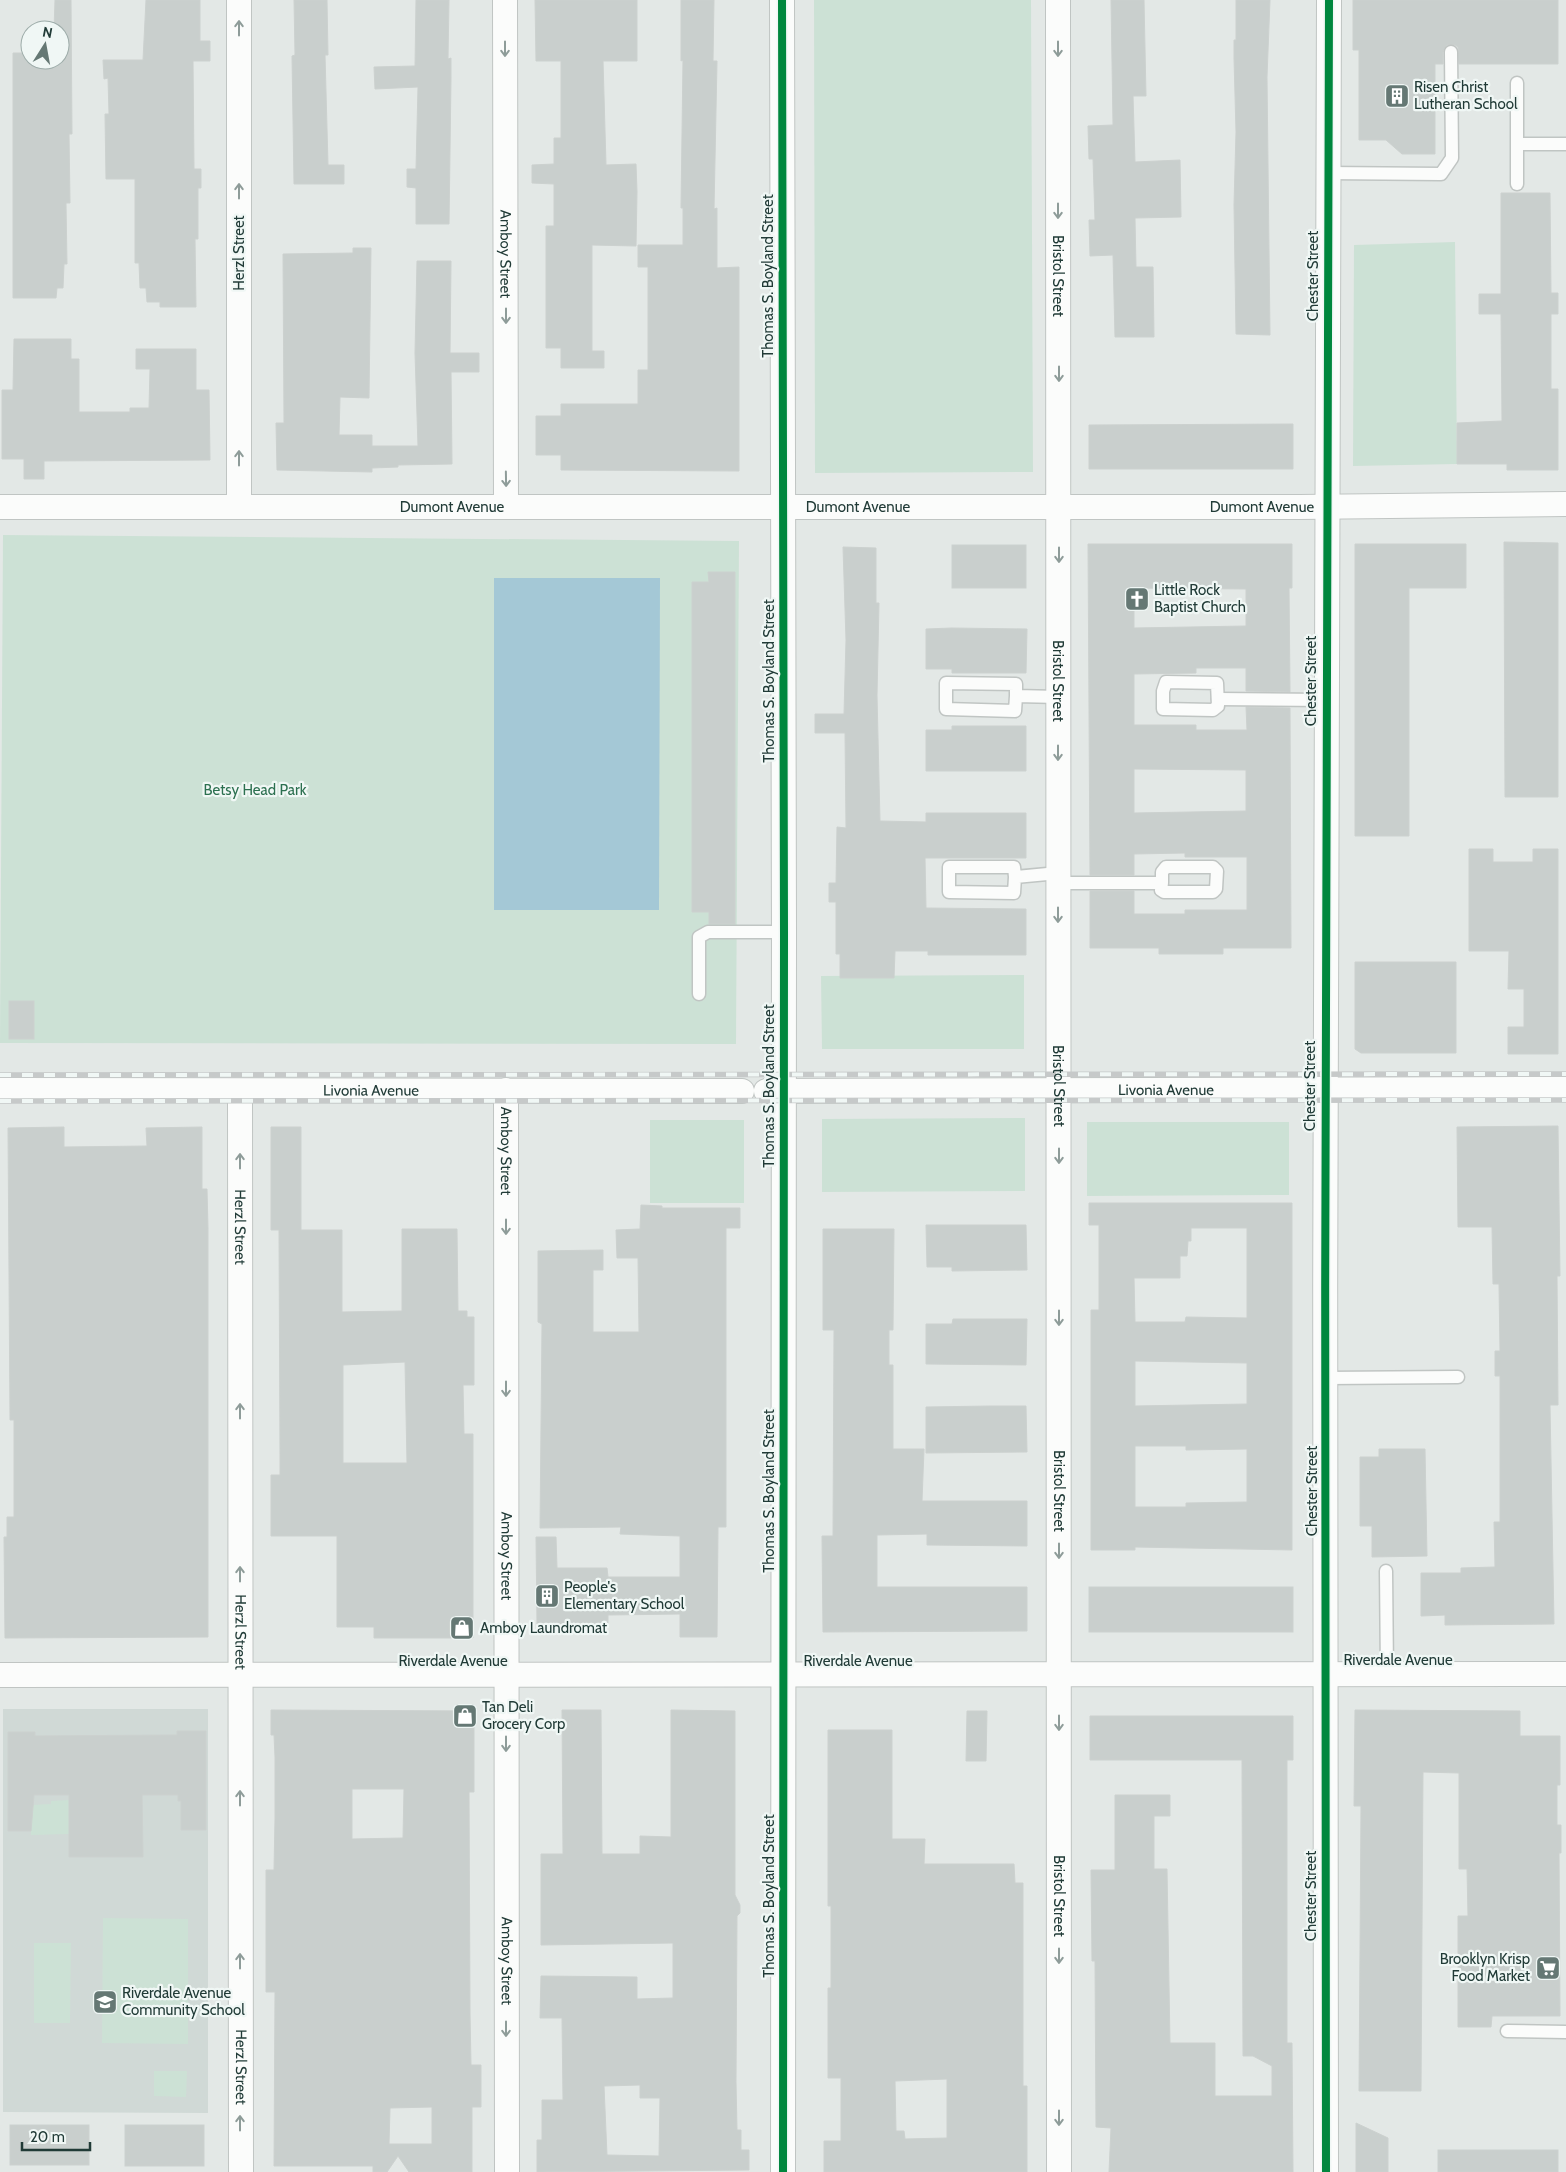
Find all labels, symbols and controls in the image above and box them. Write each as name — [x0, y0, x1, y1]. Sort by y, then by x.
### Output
north arrow — [20, 20, 70, 70]
one-way arrow — [234, 20, 244, 36]
text: N — [41, 22, 54, 42]
one-way arrow — [500, 40, 510, 56]
one-way arrow — [1053, 40, 1063, 56]
place label: Risen Christ Lutheran School — [1414, 78, 1518, 113]
building icon: Risen Christ Lutheran School — [1384, 83, 1410, 109]
one-way arrow — [234, 183, 244, 199]
street label: Thomas S. Boyland Street — [759, 194, 777, 358]
one-way arrow — [1054, 203, 1063, 219]
street label: Amboy Street — [496, 210, 515, 298]
street label: Herzl Street — [230, 215, 248, 291]
street label: Chester Street — [1304, 231, 1322, 321]
street label: Bristol Street — [1049, 235, 1067, 317]
one-way arrow — [501, 308, 511, 324]
one-way arrow — [1054, 365, 1064, 381]
one-way arrow — [234, 450, 244, 466]
one-way arrow — [501, 470, 511, 486]
street label: Dumont Avenue — [400, 498, 505, 516]
street label: Dumont Avenue — [806, 498, 911, 516]
street label: Dumont Avenue — [1210, 498, 1315, 516]
one-way arrow — [1054, 546, 1064, 563]
place label: Little Rock Baptist Church — [1154, 581, 1246, 616]
church icon: Little Rock Baptist Church — [1124, 586, 1150, 612]
street label: Thomas S. Boyland Street — [760, 599, 778, 763]
street label: Chester Street — [1302, 636, 1320, 726]
street label: Bristol Street — [1049, 640, 1067, 722]
one-way arrow — [1053, 744, 1063, 760]
park label: Betsy Head Park — [204, 781, 307, 799]
one-way arrow — [1053, 906, 1063, 923]
street label: Thomas S. Boyland Street — [760, 1004, 778, 1168]
street label: Chester Street — [1301, 1041, 1319, 1131]
street label: Bristol Street — [1049, 1045, 1068, 1127]
street label: Livonia Avenue — [323, 1081, 419, 1100]
street label: Livonia Avenue — [1118, 1081, 1214, 1099]
street label: Amboy Street — [497, 1107, 515, 1195]
one-way arrow — [1054, 1148, 1064, 1164]
one-way arrow — [235, 1153, 245, 1170]
street label: Herzl Street — [231, 1189, 249, 1265]
one-way arrow — [501, 1218, 511, 1234]
one-way arrow — [1054, 1310, 1064, 1326]
one-way arrow — [501, 1380, 511, 1397]
one-way arrow — [235, 1403, 245, 1420]
street label: Thomas S. Boyland Street — [760, 1409, 778, 1573]
street label: Chester Street — [1303, 1446, 1321, 1536]
street label: Bristol Street — [1050, 1450, 1068, 1532]
street label: Amboy Street — [497, 1512, 515, 1600]
one-way arrow — [1054, 1542, 1064, 1559]
one-way arrow — [235, 1566, 245, 1582]
place label: People's Elementary School — [564, 1578, 685, 1613]
building icon: People's Elementary School — [534, 1583, 560, 1609]
street label: Herzl Street — [231, 1594, 250, 1670]
shop icon: Amboy Laundromat — [449, 1615, 475, 1641]
place label: Amboy Laundromat — [480, 1619, 607, 1637]
street label: Riverdale Avenue — [1343, 1651, 1453, 1669]
street label: Riverdale Avenue — [398, 1652, 508, 1670]
street label: Riverdale Avenue — [803, 1652, 913, 1670]
place label: Tan Deli Grocery Corp — [482, 1698, 565, 1733]
shop icon: Tan Deli Grocery Corp — [452, 1703, 478, 1729]
one-way arrow — [1054, 1714, 1064, 1731]
one-way arrow — [501, 1736, 511, 1752]
one-way arrow — [235, 1791, 245, 1807]
street label: Thomas S. Boyland Street — [760, 1814, 778, 1978]
street label: Chester Street — [1302, 1851, 1320, 1941]
street label: Bristol Street — [1050, 1855, 1068, 1937]
street label: Amboy Street — [498, 1917, 516, 2005]
one-way arrow — [1054, 1947, 1064, 1963]
place label: Brooklyn Krisp Food Market — [1440, 1950, 1530, 1985]
one-way arrow — [235, 1953, 245, 1970]
supermarket icon: Brooklyn Krisp Food Market — [1535, 1955, 1561, 1981]
place label: Riverdale Avenue Community School — [122, 1984, 245, 2019]
school or university icon: Riverdale Avenue Community School — [92, 1989, 118, 2015]
one-way arrow — [501, 2020, 511, 2037]
street label: Herzl Street — [232, 2029, 250, 2105]
one-way arrow — [1054, 2110, 1064, 2126]
one-way arrow — [235, 2116, 245, 2132]
scale bar — [22, 2120, 90, 2152]
text: 20 m — [30, 2128, 65, 2146]

